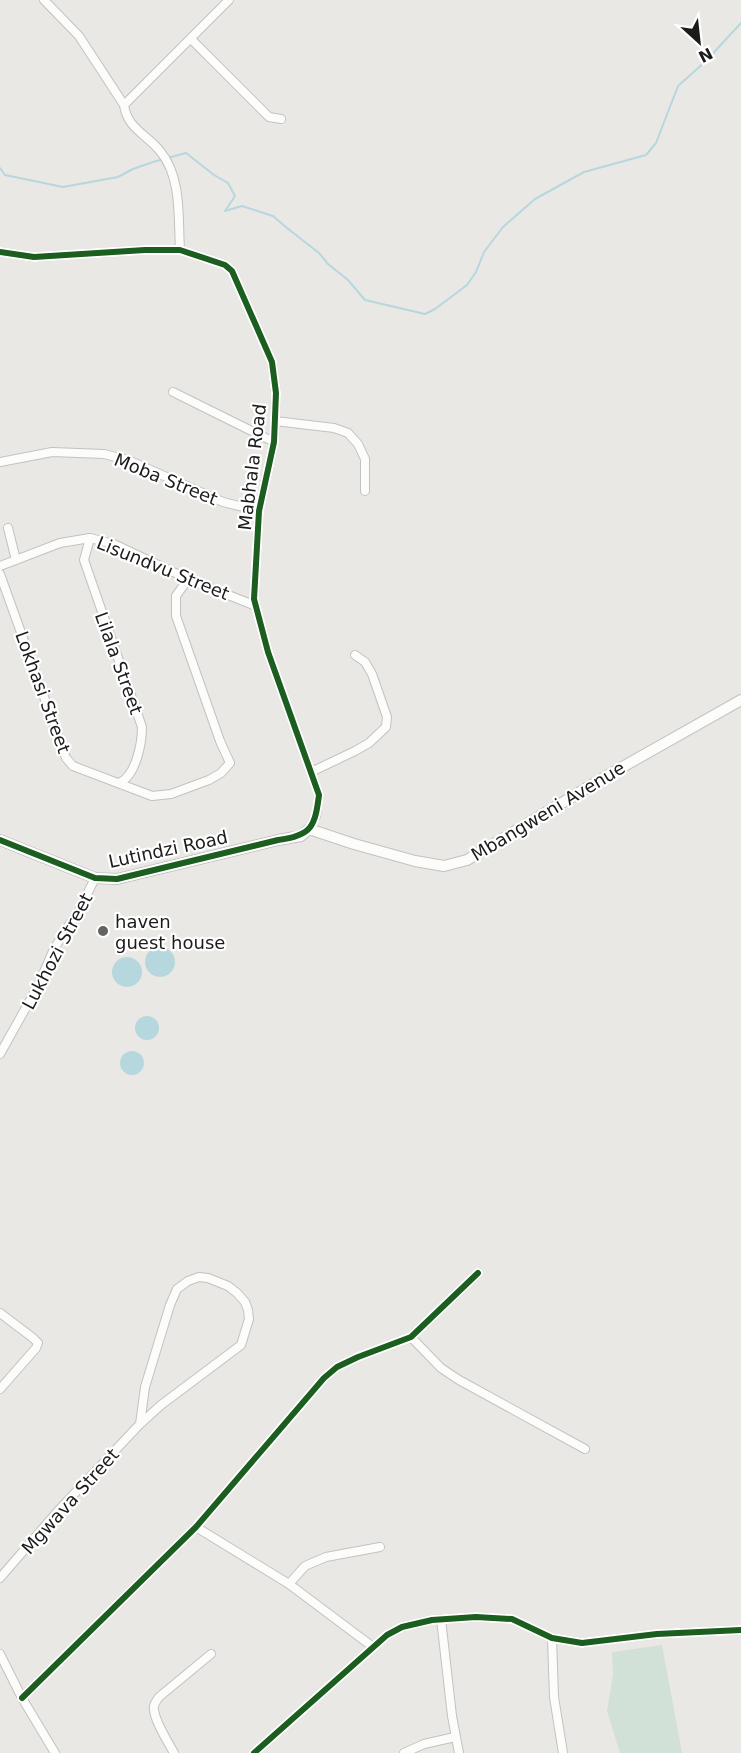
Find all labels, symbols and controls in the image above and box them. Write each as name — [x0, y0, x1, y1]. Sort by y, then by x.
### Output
north arrow — [669, 12, 729, 72]
text: N — [695, 43, 716, 66]
street label: Mabhala Road — [234, 403, 270, 531]
street label: Moba Street — [111, 449, 221, 509]
street label: Lisundvu Street — [94, 532, 232, 604]
street label: Lilala Street — [91, 609, 147, 717]
street label: Lokhasi Street — [11, 628, 75, 756]
street label: Mbangweni Avenue — [467, 757, 629, 865]
street label: Lutindzi Road — [106, 826, 230, 872]
street label: Lukhozi Street — [17, 889, 97, 1013]
place label: haven guest house — [115, 911, 225, 953]
marker: haven guest house — [96, 924, 110, 938]
street label: Mgwava Street — [17, 1444, 123, 1558]

